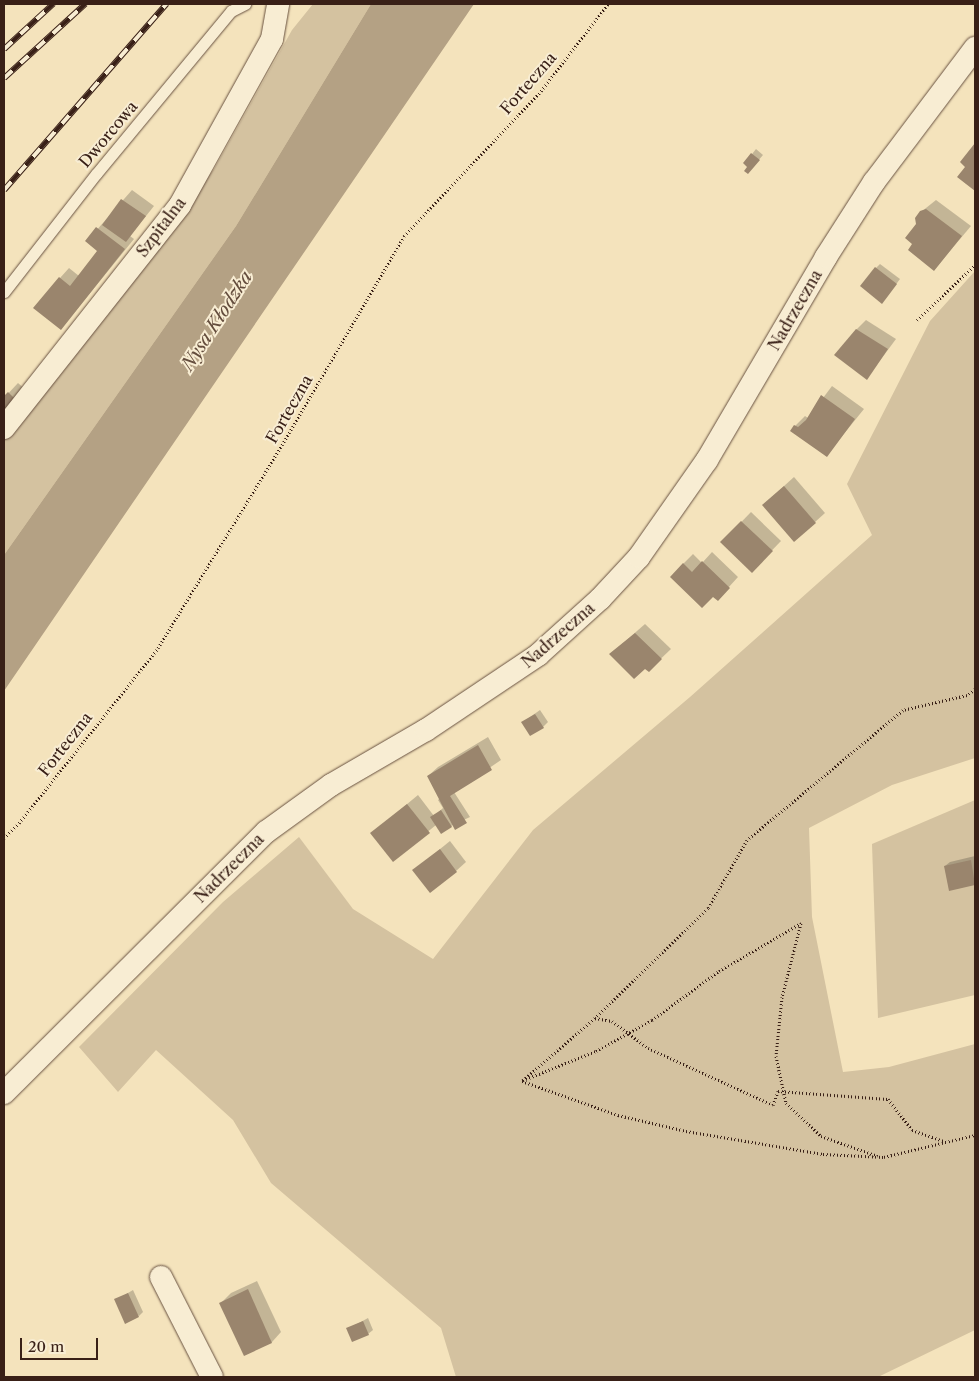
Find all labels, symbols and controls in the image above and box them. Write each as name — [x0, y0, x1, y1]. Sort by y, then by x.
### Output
street label: Forteczna — [496, 48, 560, 118]
street label: Dworcowa — [75, 97, 141, 171]
street label: Szpitalna — [132, 193, 190, 261]
street label: Nadrzeczna — [764, 266, 826, 354]
water label: Nysa Kłodzka — [177, 267, 257, 375]
street label: Forteczna — [262, 371, 316, 447]
street label: Nadrzeczna — [518, 598, 598, 672]
street label: Forteczna — [34, 708, 96, 780]
street label: Nadrzeczna — [190, 829, 268, 907]
scale bar — [22, 1328, 100, 1360]
text: 20 m — [28, 1337, 64, 1356]

